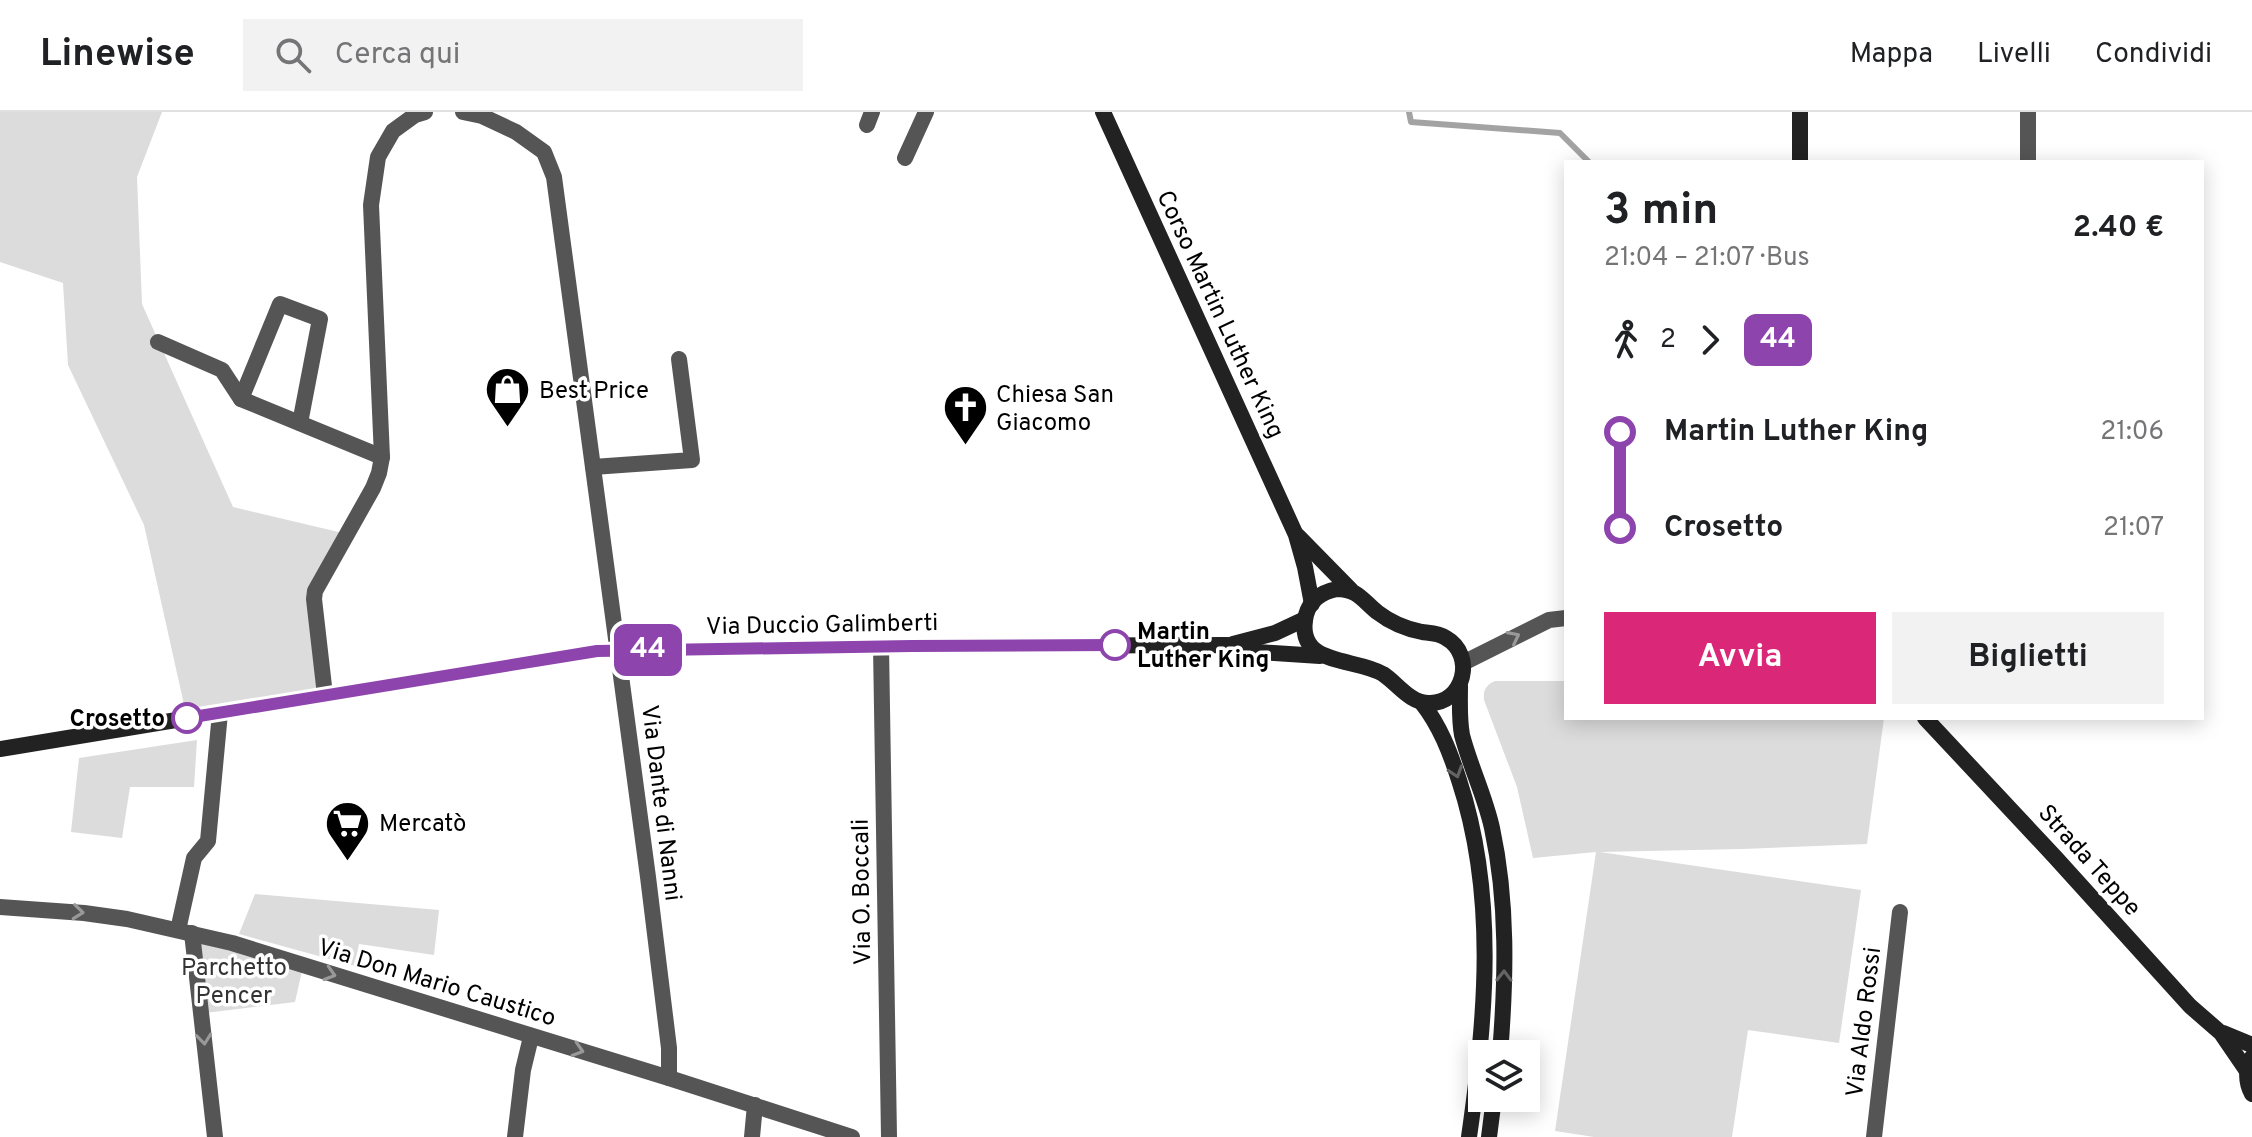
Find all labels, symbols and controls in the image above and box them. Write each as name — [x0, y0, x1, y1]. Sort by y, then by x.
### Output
search box — [243, 19, 803, 91]
text: Linewise — [40, 31, 195, 80]
icon: search — [271, 33, 315, 77]
text: Cerca qui — [335, 37, 460, 74]
text: Mappa — [1850, 37, 1933, 73]
text: Livelli — [1977, 37, 2051, 73]
text: Condividi — [2095, 37, 2212, 73]
text: 3 min — [1604, 184, 1718, 240]
street label: Corso Martin Luther King — [1149, 186, 1290, 444]
text: 2.40 € — [2073, 210, 2164, 247]
text: 21:04 – 21:07 · Bus — [1604, 242, 1810, 275]
icon: walk — [1604, 318, 1648, 362]
icon: forward — [1688, 318, 1732, 362]
text: 44 — [1760, 322, 1796, 358]
text: 2 — [1660, 324, 1676, 357]
shop icon: Best Price — [484, 366, 532, 429]
place label: Best Price — [539, 377, 649, 407]
place label: Chiesa San Giacomo — [996, 381, 1114, 439]
church icon: Chiesa San Giacomo — [941, 384, 989, 447]
text: Martin Luther King — [1664, 414, 1928, 451]
text: 21:06 — [2100, 416, 2164, 449]
text: Crosetto — [1664, 510, 1783, 547]
text: 21:07 — [2103, 512, 2164, 545]
street label: Via Duccio Galimberti — [706, 609, 938, 643]
button: Avvia — [1604, 612, 1876, 704]
button: Biglietti — [1892, 612, 2164, 704]
place label: Martin Luther King — [1137, 618, 1269, 676]
line badge: 44 — [612, 624, 684, 676]
marker: Martin Luther King — [1100, 630, 1130, 660]
text: 44 — [630, 632, 666, 668]
one-way arrow — [1505, 632, 1520, 647]
marker: Crosetto — [172, 703, 202, 733]
street label: Via Dante di Nanni — [633, 704, 687, 903]
place label: Crosetto — [70, 705, 165, 735]
one-way arrow — [1447, 765, 1463, 779]
supermarket icon: Mercatò — [324, 799, 372, 862]
street label: Strada Teppe — [2030, 799, 2147, 923]
place label: Mercatò — [379, 810, 466, 840]
street label: Via O. Boccali — [847, 819, 879, 965]
one-way arrow — [72, 904, 85, 921]
street label: Via Don Mario Caustico — [314, 933, 559, 1034]
street label: Via Aldo Rossi — [1841, 945, 1889, 1099]
park label: Parchetto Pencer — [181, 954, 287, 1012]
one-way arrow — [322, 965, 336, 981]
one-way arrow — [1496, 969, 1513, 982]
one-way arrow — [196, 1033, 213, 1046]
map controls — [1468, 1040, 1540, 1112]
button: layers — [1468, 1040, 1540, 1112]
one-way arrow — [571, 1041, 585, 1057]

